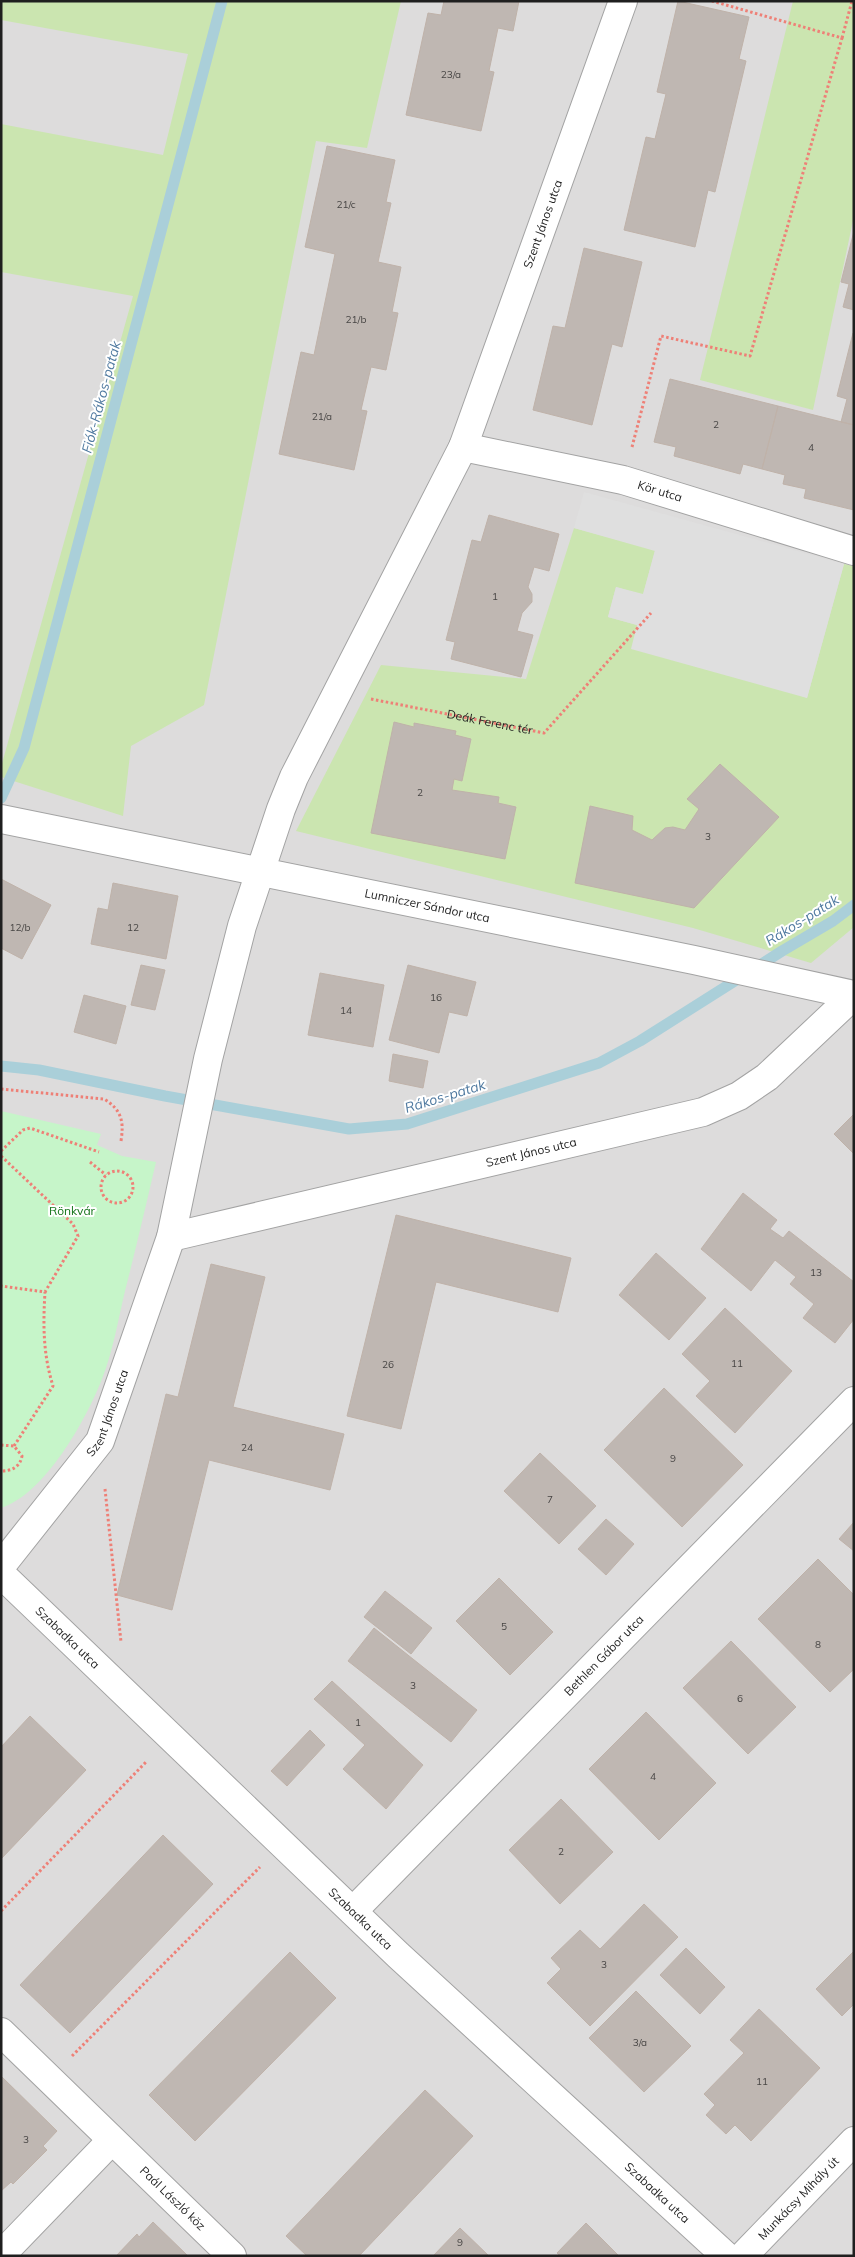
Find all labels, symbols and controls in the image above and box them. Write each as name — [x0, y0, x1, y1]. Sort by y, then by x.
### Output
house number: 23/a — [441, 68, 461, 81]
street label: Szent János utca — [520, 178, 565, 270]
house number: 21/c — [336, 198, 356, 211]
house number: 21/b — [346, 313, 366, 326]
water label: Fiók-Rákos-patak — [77, 338, 125, 455]
house number: 21/a — [312, 410, 332, 423]
house number: 2 — [713, 418, 719, 431]
house number: 4 — [808, 441, 814, 454]
street label: Kör utca — [636, 477, 684, 505]
house number: 1 — [492, 590, 498, 603]
street label: Deák Ferenc tér — [446, 706, 535, 738]
house number: 2 — [417, 786, 423, 799]
house number: 3 — [705, 830, 711, 843]
street label: Lumniczer Sándor utca — [363, 885, 491, 925]
water label: Rákos-patak — [762, 890, 843, 950]
house number: 12/b — [10, 921, 30, 934]
house number: 12 — [127, 921, 139, 934]
house number: 16 — [430, 991, 442, 1004]
house number: 14 — [340, 1004, 352, 1017]
water label: Rákos-patak — [403, 1075, 488, 1117]
street label: Szent János utca — [484, 1134, 578, 1170]
park label: Rönkvár — [49, 1203, 96, 1218]
house number: 13 — [810, 1266, 822, 1279]
house number: 11 — [731, 1357, 743, 1370]
house number: 26 — [382, 1358, 394, 1371]
street label: Szent János utca — [83, 1368, 131, 1459]
house number: 24 — [241, 1441, 253, 1454]
house number: 9 — [670, 1452, 676, 1465]
house number: 7 — [547, 1493, 553, 1506]
street label: Szabadka utca — [33, 1603, 103, 1672]
street label: Bethlen Gábor utca — [561, 1612, 646, 1699]
house number: 5 — [501, 1620, 507, 1633]
house number: 8 — [815, 1638, 821, 1651]
house number: 3 — [410, 1679, 416, 1692]
house number: 6 — [737, 1692, 743, 1705]
house number: 1 — [355, 1716, 361, 1729]
house number: 4 — [650, 1770, 656, 1783]
house number: 2 — [558, 1845, 564, 1858]
street label: Szabadka utca — [325, 1884, 396, 1953]
house number: 3 — [601, 1958, 607, 1971]
house number: 3/a — [633, 2036, 647, 2049]
house number: 11 — [756, 2075, 768, 2088]
house number: 3 — [23, 2133, 29, 2146]
street label: Munkácsy Mihály út — [755, 2153, 842, 2243]
street label: Szabadka utca — [622, 2159, 693, 2226]
street label: Paál László köz — [137, 2163, 209, 2233]
house number: 9 — [457, 2236, 463, 2249]

